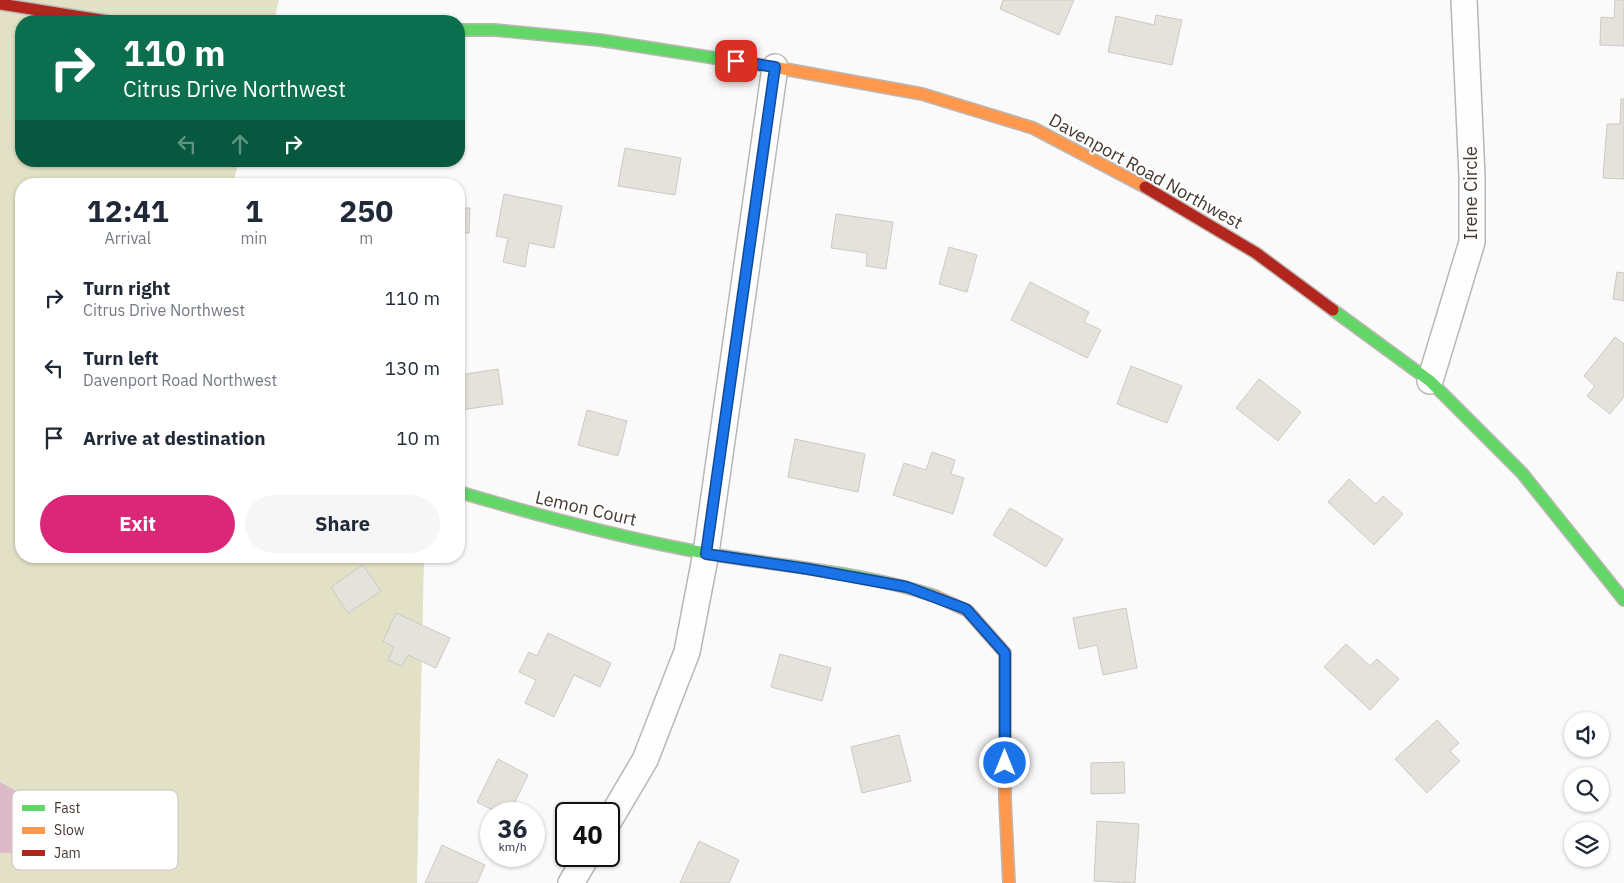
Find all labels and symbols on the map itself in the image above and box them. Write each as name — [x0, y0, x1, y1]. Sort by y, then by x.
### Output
pin — [715, 40, 757, 82]
street label: Davenport Road Northwest — [1045, 108, 1247, 234]
street label: Irene Circle — [1459, 146, 1482, 240]
street label: Lemon Court — [533, 485, 639, 531]
position arrow — [978, 736, 1030, 788]
legend — [12, 790, 178, 870]
text: Fast — [54, 799, 80, 817]
speed limit sign: 40 — [555, 802, 620, 867]
text: Slow — [54, 821, 85, 839]
text: Jam — [54, 844, 81, 862]

